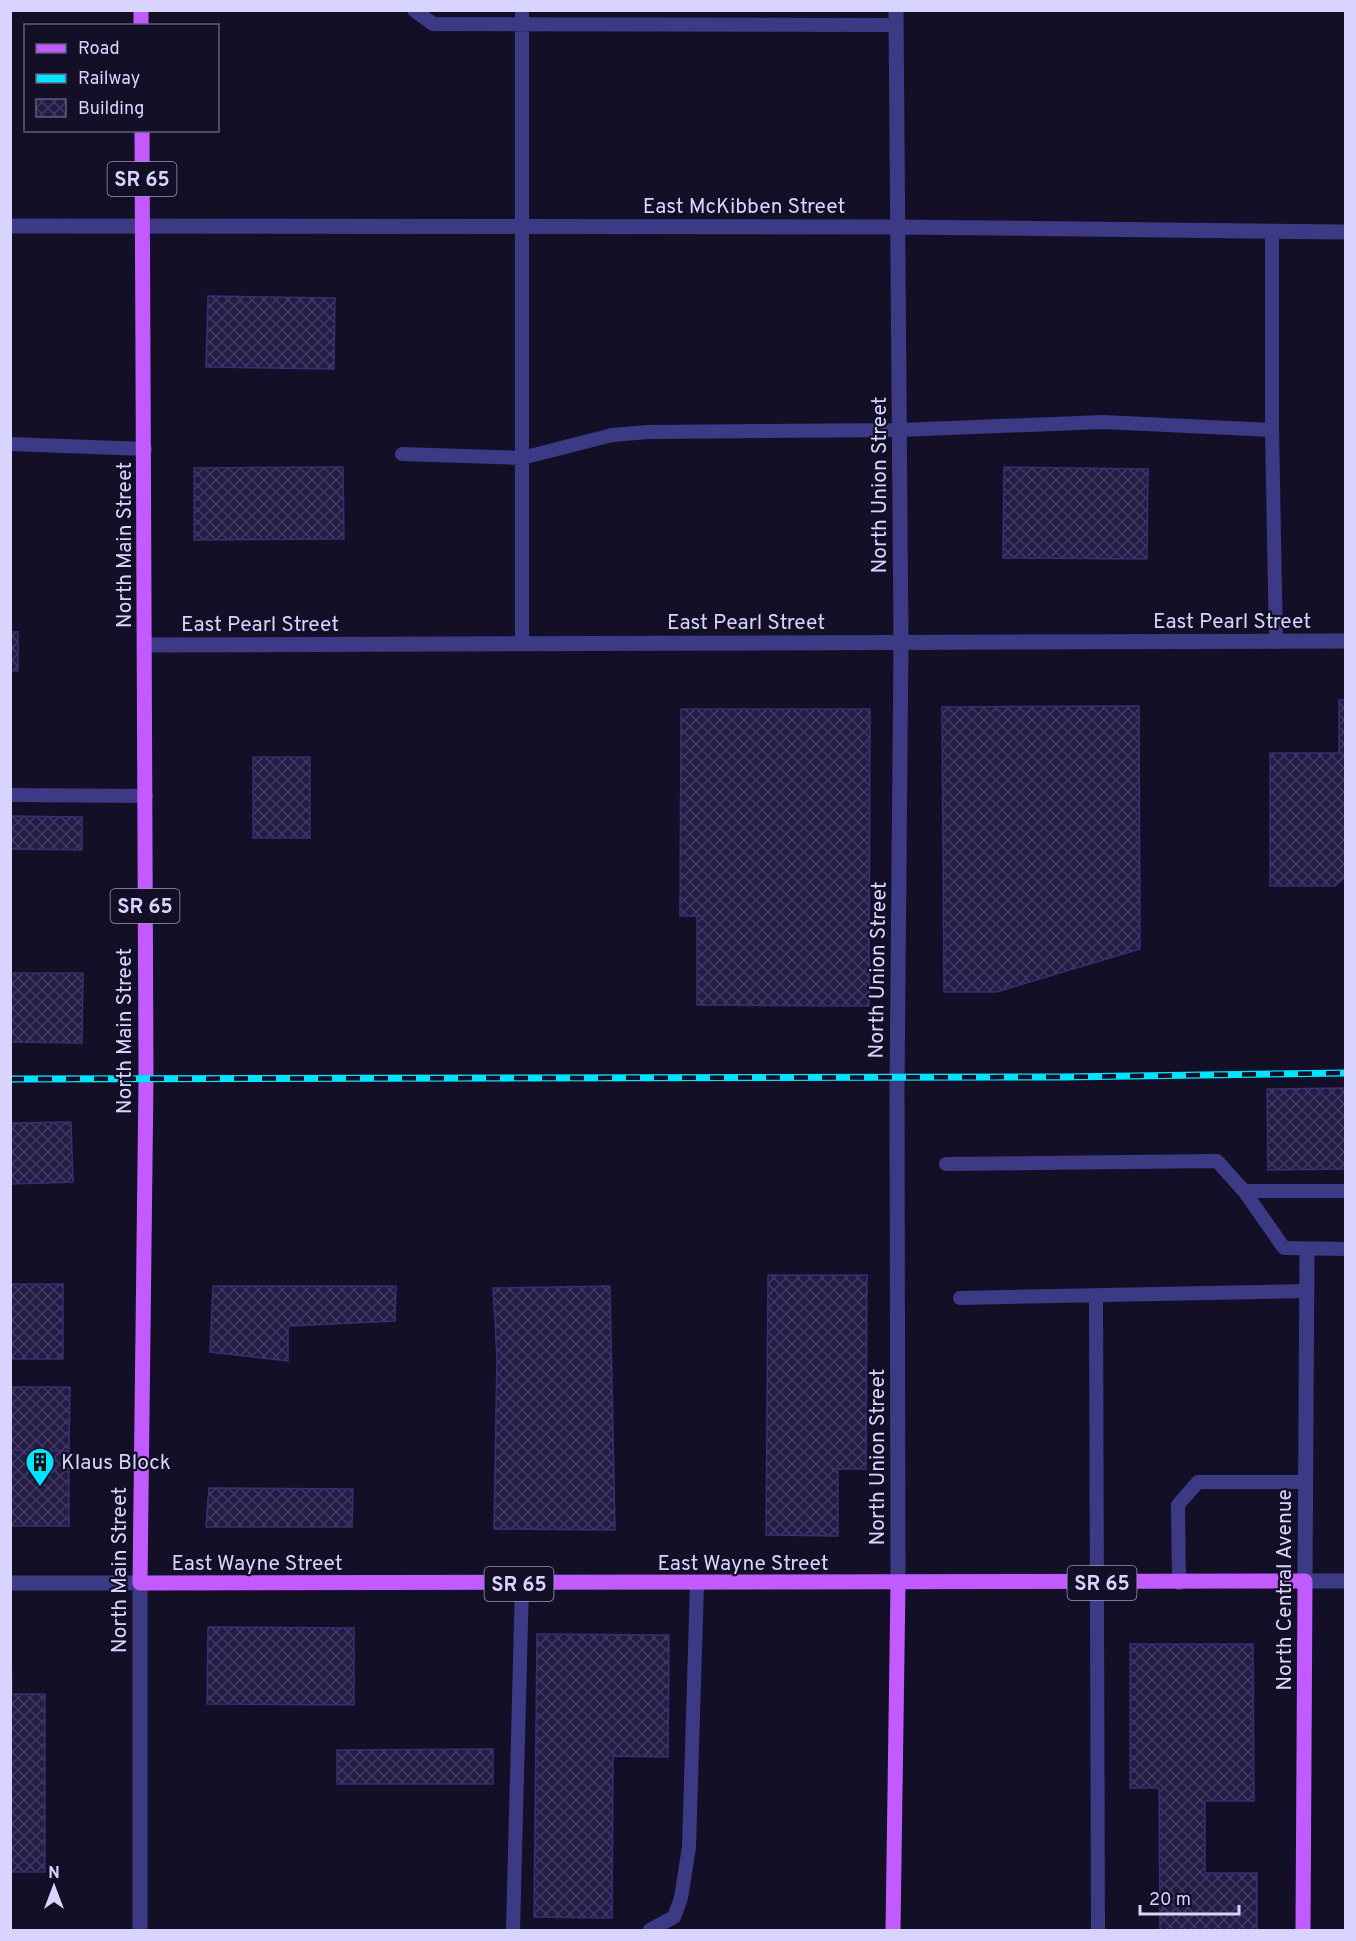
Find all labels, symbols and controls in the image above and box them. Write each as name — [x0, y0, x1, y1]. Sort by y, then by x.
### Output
legend — [24, 24, 219, 132]
text: Road — [78, 38, 120, 61]
text: Railway — [78, 68, 140, 91]
text: Building — [78, 98, 144, 121]
road number: SR 65 — [108, 162, 176, 196]
street label: East McKibben Street — [643, 194, 845, 221]
street label: North Union Street — [867, 396, 894, 574]
street label: North Main Street — [112, 462, 139, 628]
street label: East Pearl Street — [1153, 609, 1311, 636]
street label: East Pearl Street — [667, 610, 825, 637]
street label: East Pearl Street — [181, 612, 339, 639]
street label: North Union Street — [863, 881, 894, 1059]
road number: SR 65 — [110, 889, 180, 923]
street label: North Main Street — [112, 948, 139, 1114]
street label: North Union Street — [865, 1368, 892, 1546]
building icon: Klaus Block — [24, 1446, 56, 1488]
place label: Klaus Block — [61, 1450, 171, 1477]
street label: North Main Street — [107, 1487, 134, 1653]
street label: North Central Avenue — [1272, 1489, 1299, 1691]
street label: East Wayne Street — [171, 1551, 343, 1578]
street label: East Wayne Street — [657, 1551, 829, 1578]
road number: SR 65 — [1068, 1566, 1136, 1600]
road number: SR 65 — [484, 1567, 554, 1601]
north arrow — [24, 1857, 84, 1917]
text: N — [48, 1864, 60, 1884]
scale bar — [1140, 1878, 1239, 1916]
text: 20 m — [1149, 1889, 1191, 1912]

